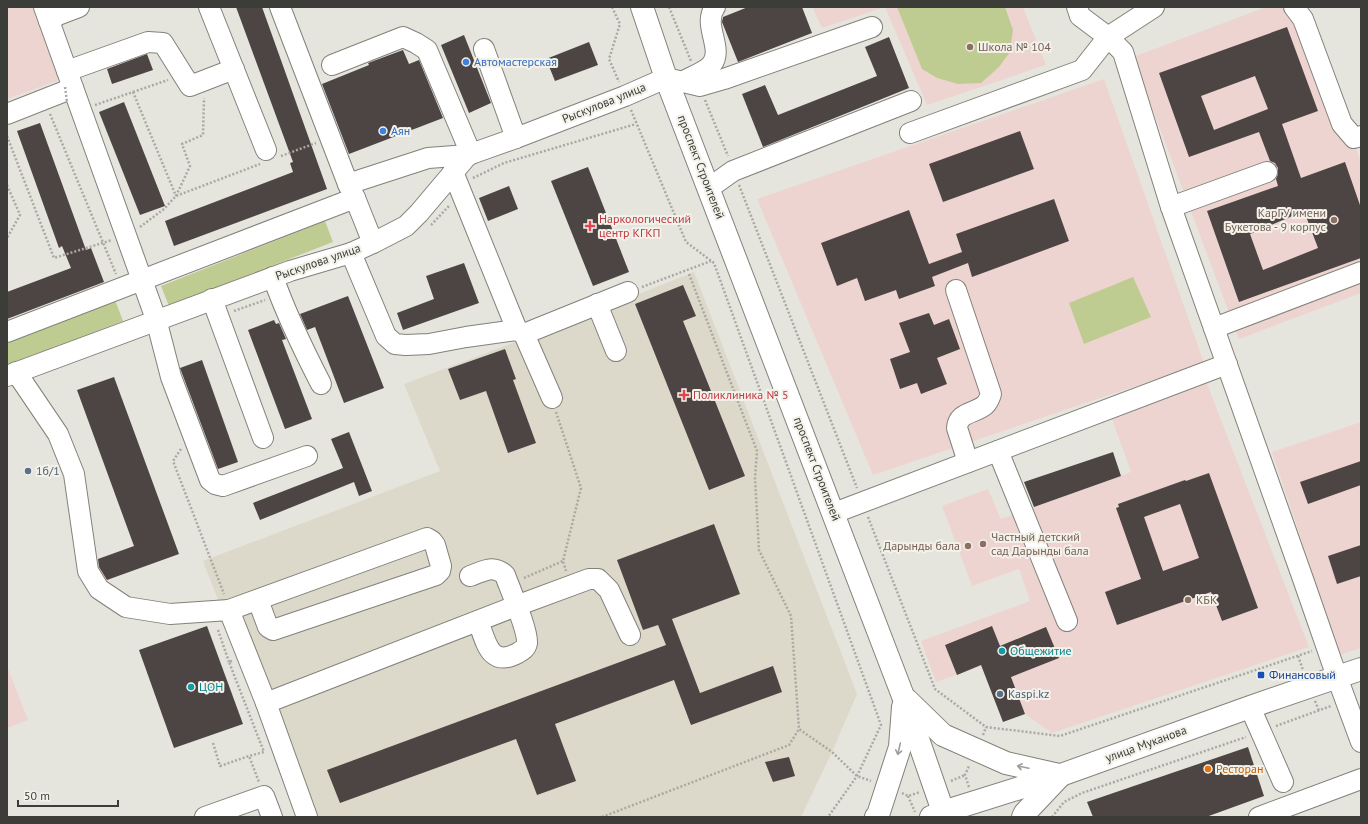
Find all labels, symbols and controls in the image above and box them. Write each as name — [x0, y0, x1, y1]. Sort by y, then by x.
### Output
place label: Школа № 104 — [978, 39, 1051, 54]
marker: Школа № 104 — [965, 42, 975, 52]
place label: Автомастерская — [474, 54, 557, 69]
marker: Автомастерская — [461, 57, 471, 67]
street label: Рыскулова улица — [560, 79, 648, 126]
street label: проспект Строителей — [675, 113, 728, 221]
place label: Аян — [391, 123, 410, 138]
marker: Аян — [378, 126, 388, 136]
place label: КарГУ имени Букетова - 9 корпус — [1225, 205, 1327, 234]
place label: Наркологический центр КГКП — [599, 211, 691, 240]
marker: КарГУ имени Букетова - 9 корпус — [1329, 215, 1339, 225]
marker: Наркологический центр КГКП — [584, 220, 596, 232]
street label: Рыскулова улица — [273, 240, 362, 283]
place label: Поликлиника № 5 — [693, 387, 789, 402]
marker: Поликлиника № 5 — [678, 389, 690, 401]
street label: проспект Строителей — [791, 415, 844, 523]
place label: 1б/1 — [36, 463, 60, 478]
marker: 1б/1 — [23, 466, 33, 476]
place label: Частный детский сад Дарынды бала — [991, 529, 1089, 558]
place label: Дарынды бала — [883, 538, 960, 553]
marker: Частный детский сад Дарынды бала — [978, 539, 988, 549]
marker: Дарынды бала — [963, 541, 973, 551]
place label: КБК — [1196, 592, 1217, 607]
marker: КБК — [1183, 595, 1193, 605]
place label: Общежитие — [1010, 643, 1072, 658]
marker: Общежитие — [997, 646, 1007, 656]
place label: Финансовый — [1269, 667, 1336, 682]
marker: Финансовый — [1256, 670, 1266, 680]
place label: ЦОН — [199, 679, 223, 694]
marker: ЦОН — [186, 682, 196, 692]
place label: Kaspi.kz — [1008, 686, 1049, 701]
marker: Kaspi.kz — [995, 689, 1005, 699]
street label: улица Муканова — [1103, 722, 1189, 765]
one-way arrow — [895, 742, 903, 755]
place label: Ресторан — [1216, 761, 1263, 776]
one-way arrow — [1017, 762, 1030, 770]
marker: Ресторан — [1203, 764, 1213, 774]
scale bar — [18, 782, 118, 808]
text: 50 m — [24, 788, 50, 803]

